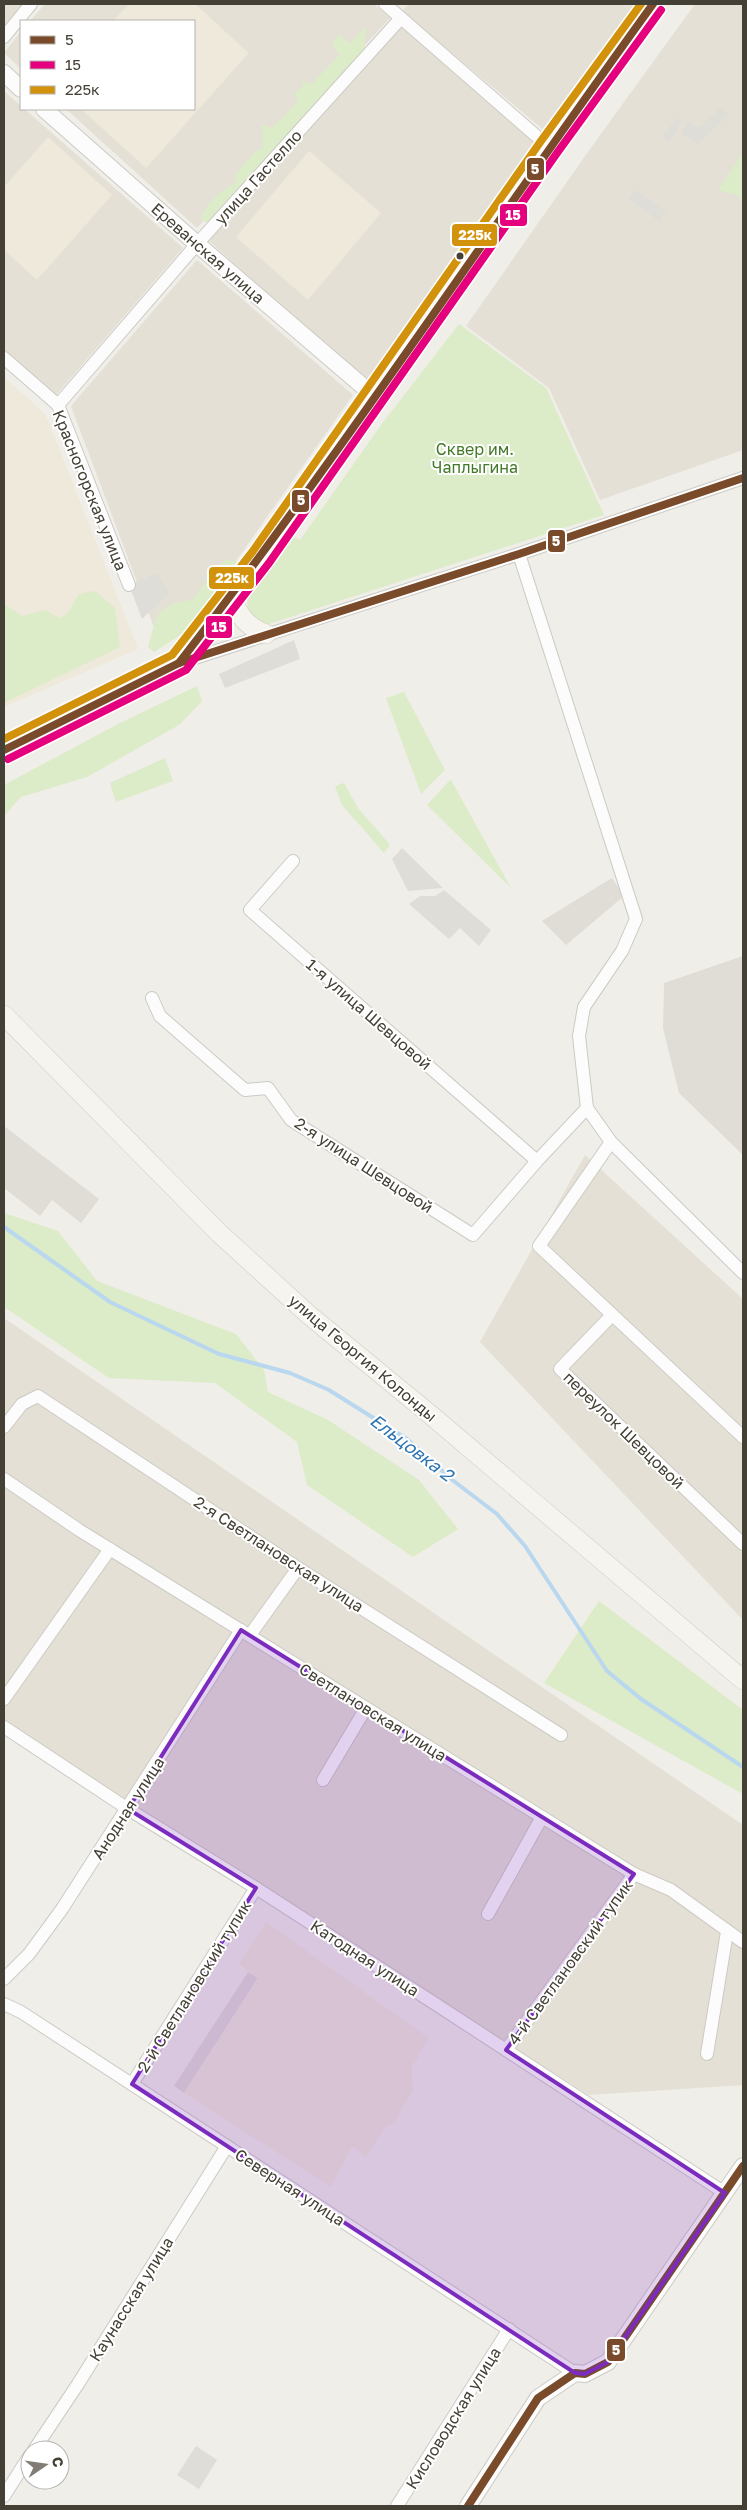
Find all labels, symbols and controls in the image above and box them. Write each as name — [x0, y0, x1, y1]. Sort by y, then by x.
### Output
legend — [20, 20, 195, 110]
text: 5 — [65, 30, 74, 48]
text: 15 — [65, 55, 81, 73]
text: 225к — [65, 80, 100, 98]
street label: улица Гастелло — [210, 125, 306, 229]
line badge: 5 — [526, 157, 545, 181]
text: 5 — [531, 160, 540, 177]
street label: Ереванская улица — [147, 198, 269, 308]
line badge: 15 — [499, 203, 528, 227]
text: 15 — [505, 206, 521, 223]
line badge: 225к — [451, 223, 498, 247]
text: 225к — [458, 226, 492, 243]
unlabelled marker — [455, 251, 465, 261]
street label: Красногорская улица — [49, 407, 131, 573]
park label: Сквер им. Чаплыгина — [432, 439, 518, 477]
line badge: 5 — [291, 489, 310, 513]
text: 5 — [297, 491, 306, 508]
line badge: 5 — [547, 529, 566, 553]
text: 5 — [552, 532, 561, 549]
line badge: 225к — [208, 566, 255, 590]
text: 225к — [215, 569, 249, 586]
line badge: 15 — [205, 615, 233, 639]
text: 15 — [211, 618, 227, 635]
street label: 1-я улица Шевцовой — [302, 954, 436, 1074]
street label: 2-я улица Шевцовой — [291, 1113, 437, 1217]
street label: улица Георгия Колонды — [285, 1290, 441, 1426]
street label: переулок Шевцовой — [559, 1367, 689, 1493]
water label: Ельцовка 2 — [366, 1409, 459, 1486]
street label: 2-я Светлановская улица — [190, 1492, 368, 1616]
street label: Светлановская улица — [296, 1659, 450, 1765]
street label: Анодная улица — [87, 1753, 169, 1863]
street label: 4-й Светлановский тупик — [503, 1875, 637, 2049]
street label: 2-й Светлановский тупик — [133, 1896, 255, 2076]
street label: Катодная улица — [307, 1915, 423, 2001]
street label: Северная улица — [231, 2144, 349, 2230]
street label: Каунасская улица — [85, 2233, 177, 2365]
line badge: 5 — [606, 2338, 626, 2362]
text: 5 — [612, 2341, 621, 2358]
street label: Кисловодская улица — [401, 2343, 505, 2493]
north arrow — [20, 2440, 70, 2490]
text: С — [49, 2455, 68, 2469]

